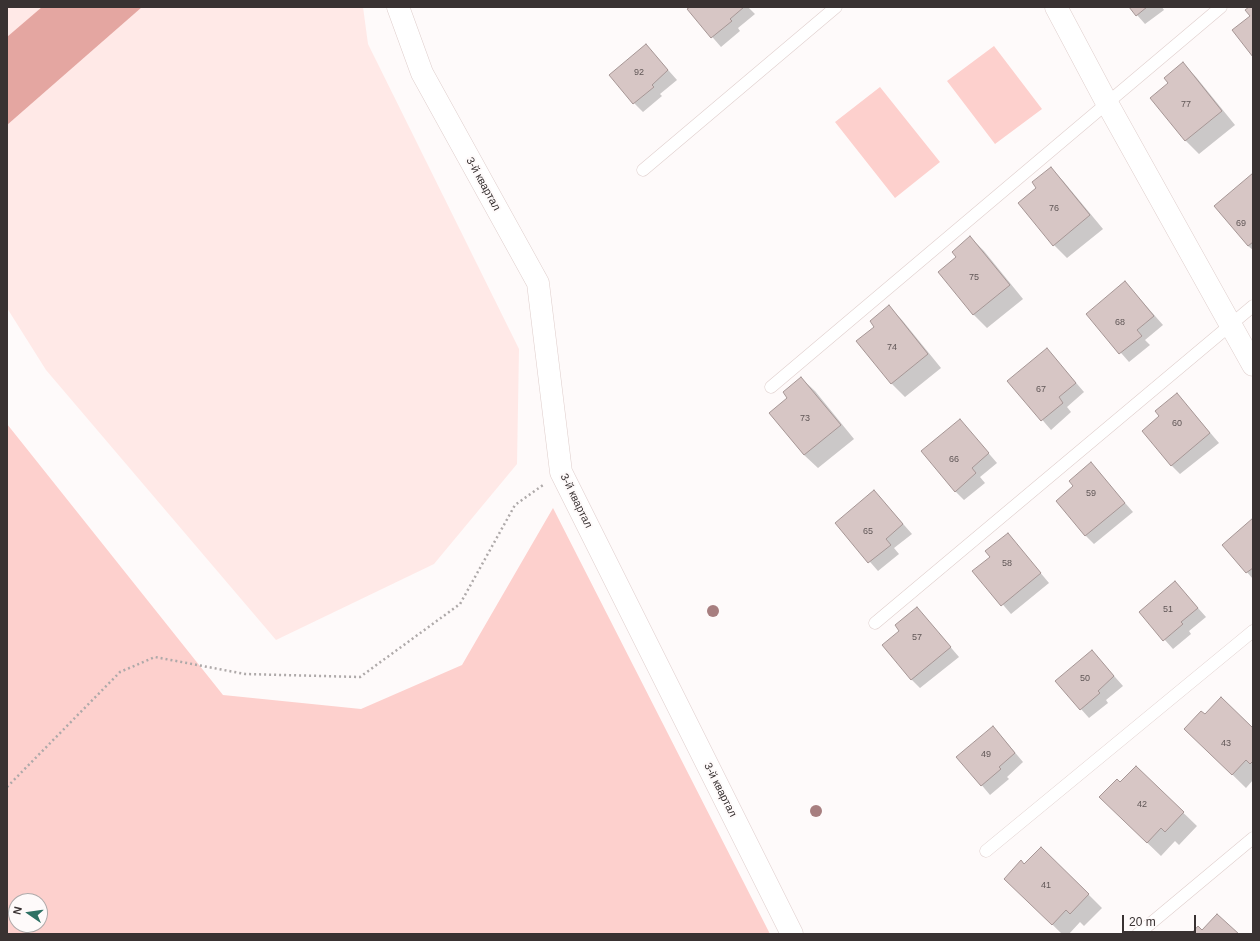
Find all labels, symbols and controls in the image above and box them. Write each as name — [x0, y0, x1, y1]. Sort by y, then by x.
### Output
house number: 92 — [634, 68, 644, 78]
house number: 77 — [1181, 100, 1191, 110]
street label: 3-й квартал — [463, 155, 503, 213]
house number: 76 — [1049, 204, 1059, 214]
house number: 69 — [1236, 219, 1246, 229]
house number: 75 — [969, 273, 979, 283]
house number: 68 — [1115, 318, 1125, 328]
house number: 74 — [887, 343, 897, 353]
house number: 67 — [1036, 385, 1046, 395]
house number: 73 — [800, 414, 810, 424]
house number: 60 — [1172, 419, 1182, 429]
house number: 66 — [949, 455, 959, 465]
street label: 3-й квартал — [557, 472, 595, 530]
house number: 59 — [1086, 489, 1096, 499]
house number: 65 — [863, 527, 873, 537]
house number: 58 — [1002, 559, 1012, 569]
house number: 51 — [1163, 605, 1173, 615]
house number: 57 — [912, 633, 922, 643]
house number: 50 — [1080, 674, 1090, 684]
house number: 43 — [1221, 739, 1231, 749]
house number: 49 — [981, 750, 991, 760]
street label: 3-й квартал — [701, 761, 739, 819]
house number: 42 — [1137, 800, 1147, 810]
house number: 41 — [1041, 881, 1051, 891]
north arrow — [8, 893, 48, 933]
text: N — [11, 905, 24, 916]
scale bar — [1124, 907, 1198, 933]
text: 20 m — [1129, 915, 1156, 929]

